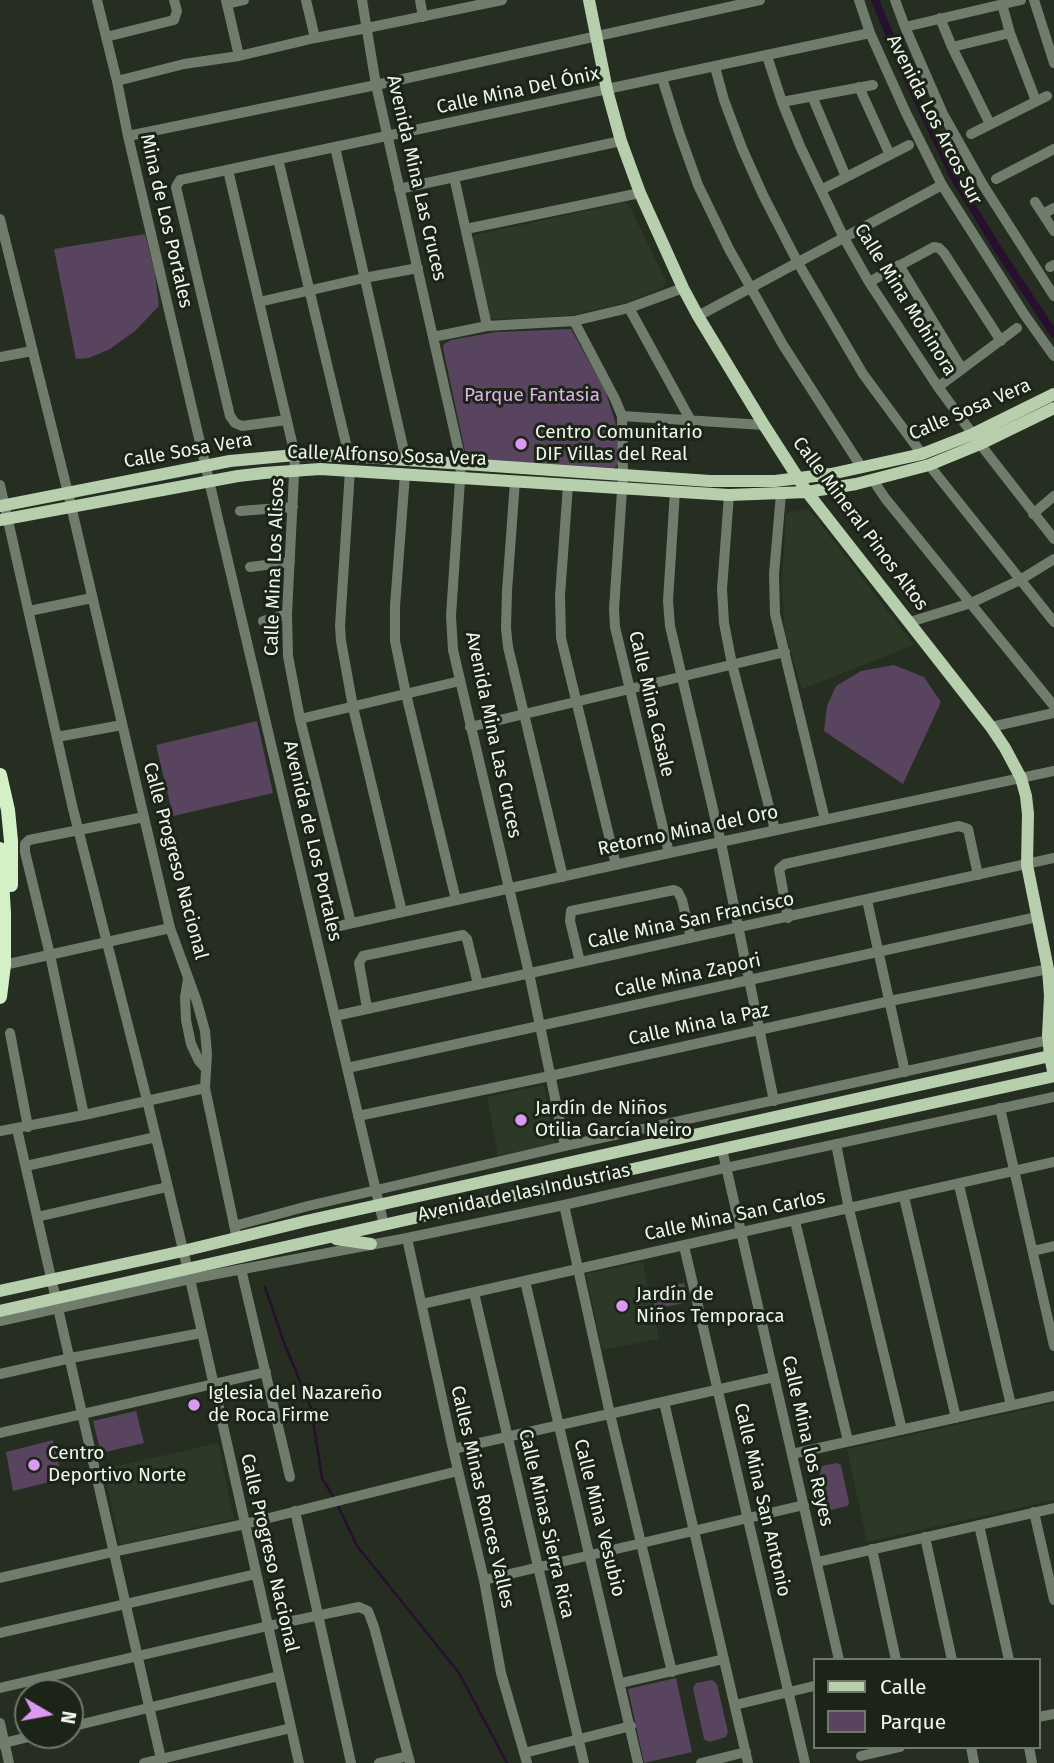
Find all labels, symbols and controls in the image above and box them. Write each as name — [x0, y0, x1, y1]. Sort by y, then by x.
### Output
street label: Avenida Los Arcos Sur — [881, 31, 987, 209]
street label: Calle Mina Del Ónix — [435, 63, 601, 119]
street label: Avenida Mina Las Cruces — [381, 73, 451, 283]
street label: Mina de Los Portales — [135, 132, 197, 310]
street label: Calle Mina Mohinora — [849, 220, 961, 380]
street label: Calle Sosa Vera — [906, 374, 1034, 446]
park label: Parque Fantasia — [464, 385, 600, 407]
place label: Centro Comunitario DIF Villas del Real — [535, 422, 703, 466]
street label: Calle Sosa Vera — [122, 428, 254, 474]
street label: Calle Mineral Pinos Altos — [787, 433, 933, 615]
marker: Centro Comunitario DIF Villas del Real — [513, 436, 529, 452]
street label: Calle Alfonso Sosa Vera — [287, 441, 487, 471]
street label: Calle Mina Los Alisos — [260, 477, 290, 657]
street label: Calle Mina Casale — [623, 629, 679, 779]
street label: Avenida Mina Las Cruces — [460, 630, 526, 840]
street label: Avenida de Los Portales — [278, 739, 346, 943]
street label: Calle Progreso Nacional — [138, 760, 212, 962]
street label: Retorno Mina del Oro — [596, 801, 780, 861]
street label: Calle Mina San Francisco — [586, 888, 796, 954]
street label: Calle Mina Zapori — [613, 949, 763, 1003]
street label: Calle Mina la Paz — [627, 999, 771, 1051]
place label: Jardín de Niños Otilia García Neiro — [535, 1098, 692, 1142]
marker: Jardín de Niños Otilia García Neiro — [513, 1112, 529, 1128]
street label: Avenida de las Industrias — [416, 1159, 632, 1227]
street label: Calle Mina San Carlos — [643, 1186, 827, 1246]
place label: Jardín de Niños Temporaca — [636, 1284, 785, 1328]
marker: Jardín de Niños Temporaca — [614, 1298, 630, 1314]
street label: Calle Mina los Reyes — [776, 1354, 838, 1528]
place label: Iglesia del Nazareño de Roca Firme — [208, 1383, 382, 1427]
street label: Calles Minas Ronces Valles — [445, 1383, 519, 1611]
marker: Iglesia del Nazareño de Roca Firme — [186, 1397, 202, 1413]
street label: Calle Mina San Antonio — [729, 1401, 795, 1599]
street label: Calle Minas Sierra Rica — [513, 1427, 579, 1621]
street label: Calle Mina Vesubio — [568, 1437, 630, 1599]
place label: Centro Deportivo Norte — [48, 1443, 186, 1487]
street label: Calle Progreso Nacional — [235, 1451, 303, 1655]
marker: Centro Deportivo Norte — [26, 1457, 42, 1473]
legend — [813, 1658, 1040, 1749]
text: Calle — [880, 1674, 926, 1700]
north arrow — [14, 1679, 84, 1749]
text: N — [56, 1709, 81, 1726]
text: Parque — [880, 1709, 946, 1735]

